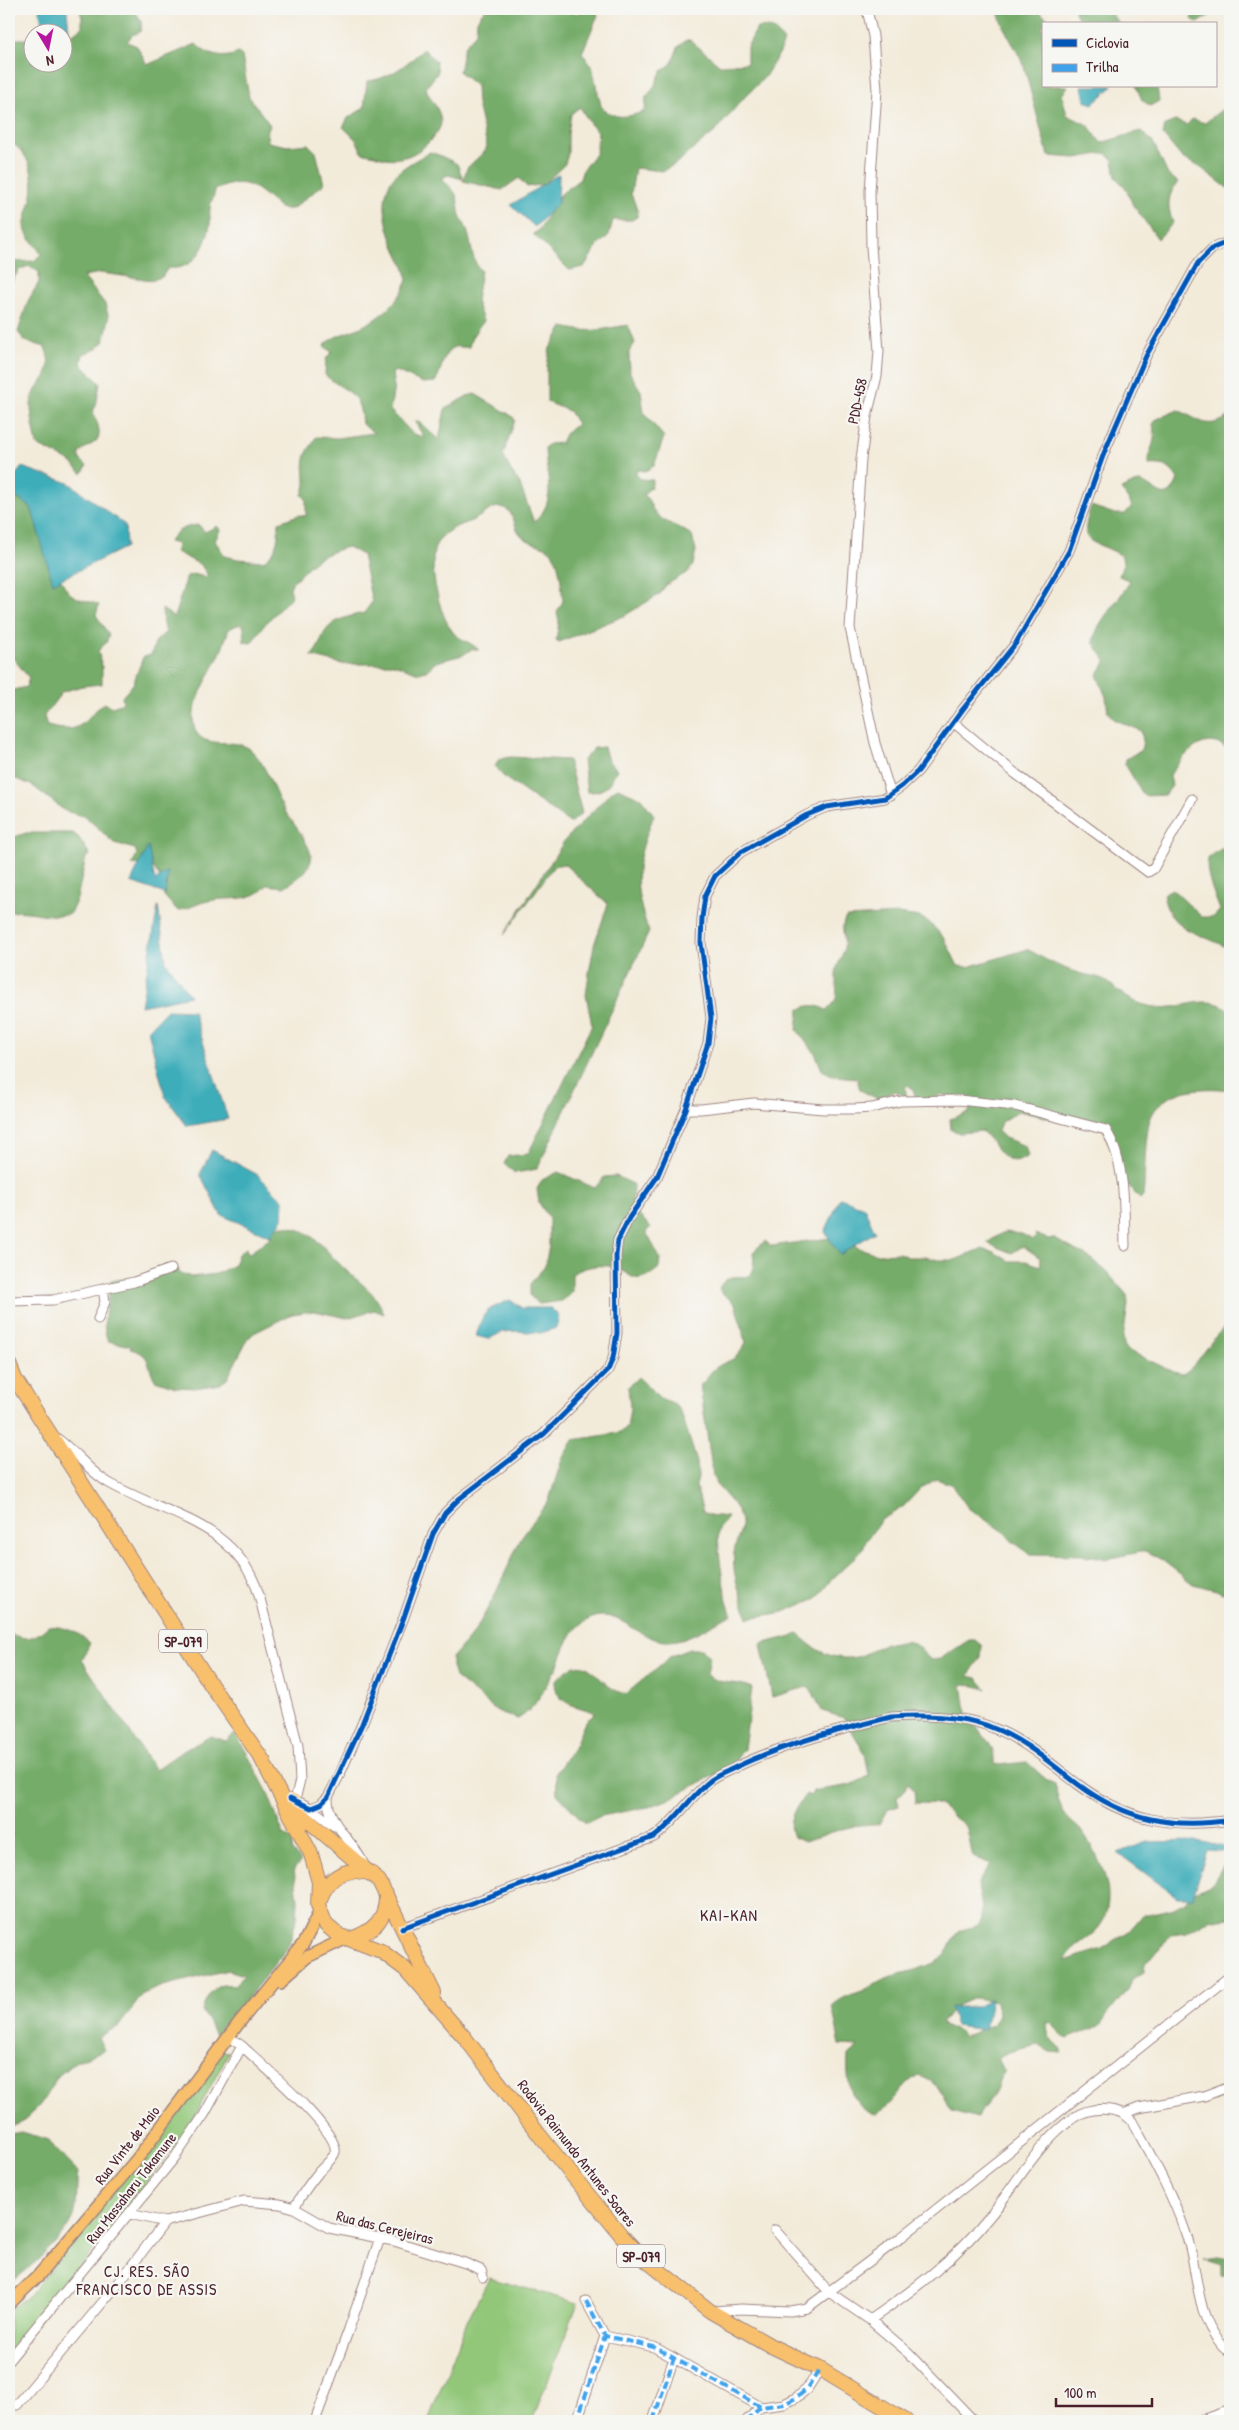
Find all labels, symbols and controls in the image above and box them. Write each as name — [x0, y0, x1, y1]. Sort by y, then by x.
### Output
north arrow — [22, 22, 72, 72]
legend — [1042, 22, 1216, 88]
text: Ciclovia — [1086, 32, 1129, 53]
text: N — [44, 51, 56, 71]
text: Trilha — [1086, 56, 1118, 77]
street label: PDD-458 — [842, 376, 872, 426]
road number: SP-079 — [159, 1630, 207, 1652]
district label: KAI-KAN — [700, 1904, 758, 1926]
street label: Rodovia Raimundo Antunes Soares — [513, 2075, 641, 2231]
street label: Rua Vinte de Maio — [90, 2101, 164, 2189]
street label: Rua Massaharu Takamune — [81, 2128, 181, 2248]
street label: Rua das Cerejeiras — [334, 2205, 436, 2249]
road number: SP-079 — [617, 2244, 665, 2268]
district label: CJ. RES. SÃO FRANCISCO DE ASSIS — [76, 2260, 217, 2300]
scale bar — [1056, 2375, 1153, 2407]
text: 100 m — [1064, 2382, 1097, 2403]

